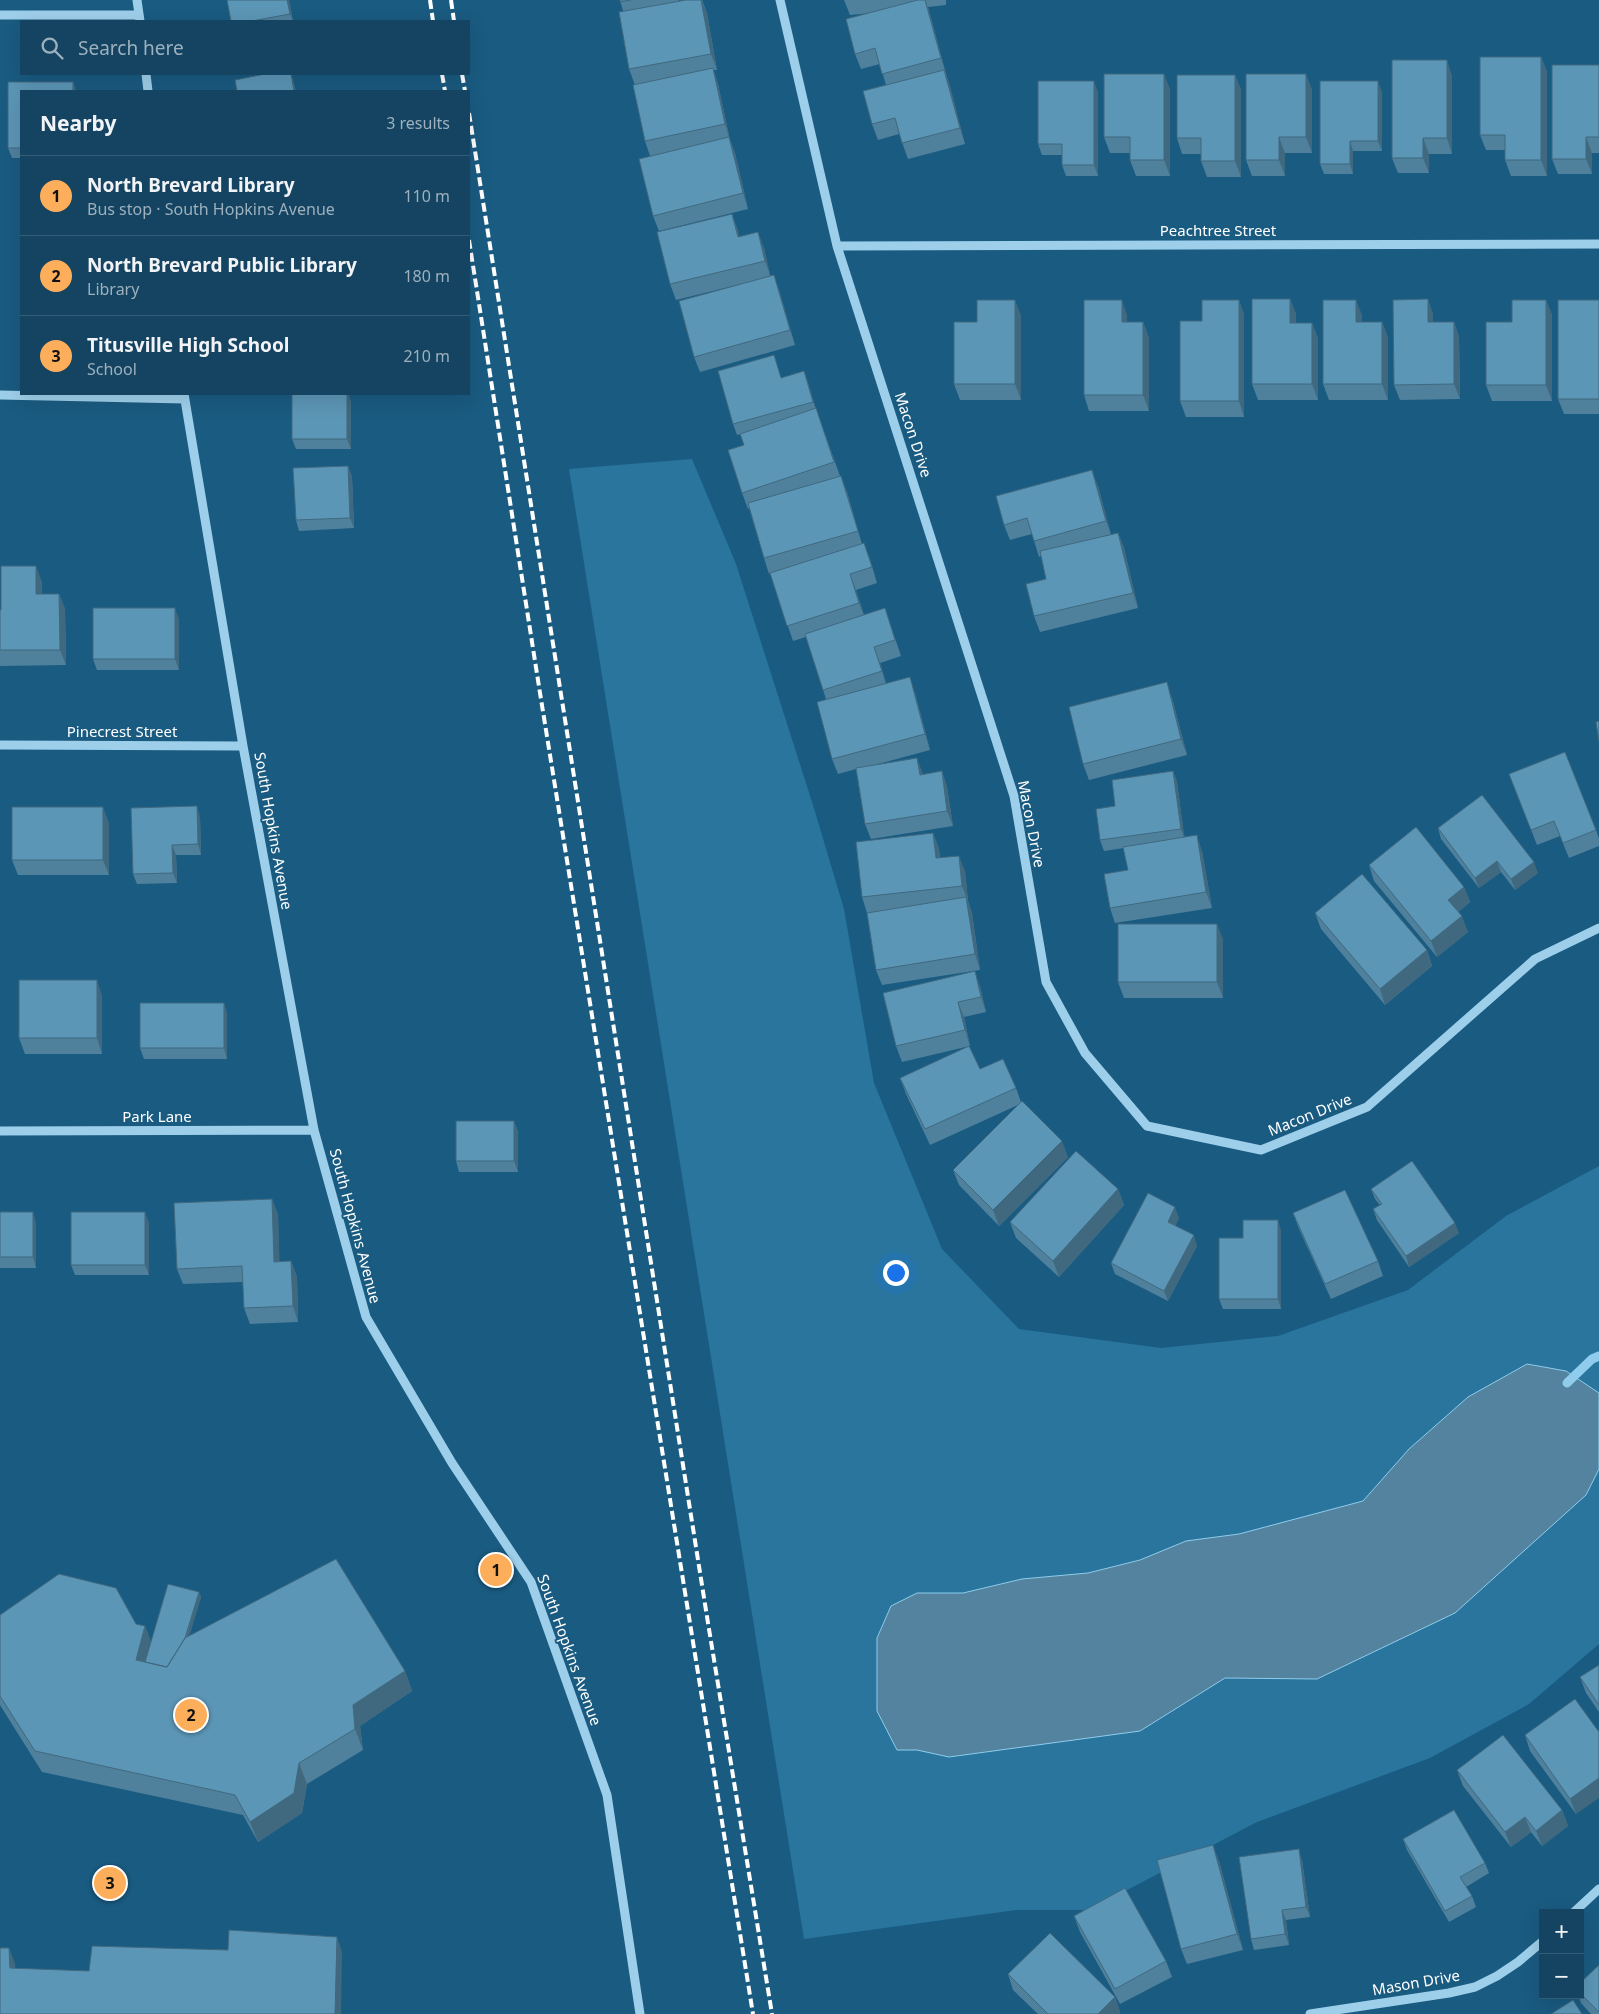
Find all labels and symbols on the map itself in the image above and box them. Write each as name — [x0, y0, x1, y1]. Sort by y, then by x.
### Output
street label: Peachtree Street — [1160, 220, 1277, 240]
street label: Macon Drive — [891, 389, 937, 480]
street label: Pinecrest Street — [67, 721, 178, 741]
street label: South Hopkins Avenue — [250, 751, 298, 911]
street label: Macon Drive — [1014, 778, 1050, 869]
street label: Macon Drive — [1265, 1088, 1354, 1140]
street label: Park Lane — [122, 1106, 192, 1126]
street label: South Hopkins Avenue — [326, 1146, 386, 1305]
your location — [883, 1260, 909, 1286]
pin: 1 — [480, 1551, 512, 1589]
street label: South Hopkins Avenue — [533, 1571, 607, 1728]
pin: 2 — [175, 1696, 207, 1734]
pin: 3 — [94, 1864, 126, 1902]
street label: Mason Drive — [1370, 1964, 1461, 2000]

